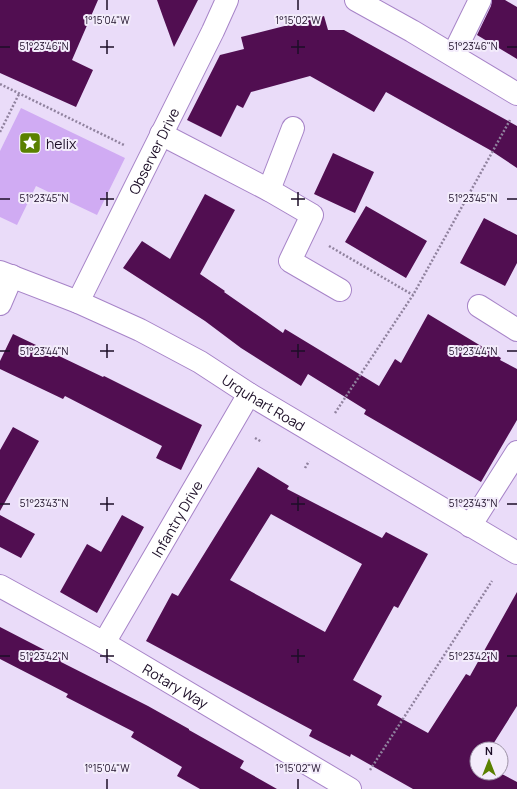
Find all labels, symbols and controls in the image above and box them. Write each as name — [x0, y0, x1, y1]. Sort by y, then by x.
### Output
text: 1°15'04"W — [84, 13, 130, 27]
text: 1°15'02"W — [275, 13, 321, 27]
text: 51°23'46"N — [19, 39, 69, 53]
text: 51°23'46"N — [448, 39, 498, 53]
street label: Observer Drive — [124, 104, 183, 197]
place icon: helix — [17, 130, 43, 156]
place label: helix — [46, 134, 77, 153]
text: 51°23'45"N — [20, 191, 69, 205]
text: 51°23'45"N — [449, 191, 498, 205]
text: 51°23'44"N — [20, 344, 68, 358]
text: 51°23'44"N — [449, 344, 497, 358]
street label: Urquhart Road — [218, 369, 309, 435]
street label: Infantry Drive — [147, 477, 206, 561]
text: 51°23'43"N — [20, 496, 68, 510]
text: 51°23'43"N — [449, 496, 497, 510]
text: 51°23'42"N — [20, 649, 69, 663]
text: 51°23'42"N — [449, 649, 498, 663]
street label: Rotary Way — [140, 659, 212, 713]
north arrow — [469, 741, 509, 781]
text: N — [485, 743, 493, 758]
text: 1°15'04"W — [84, 761, 130, 775]
text: 1°15'02"W — [275, 761, 321, 775]

